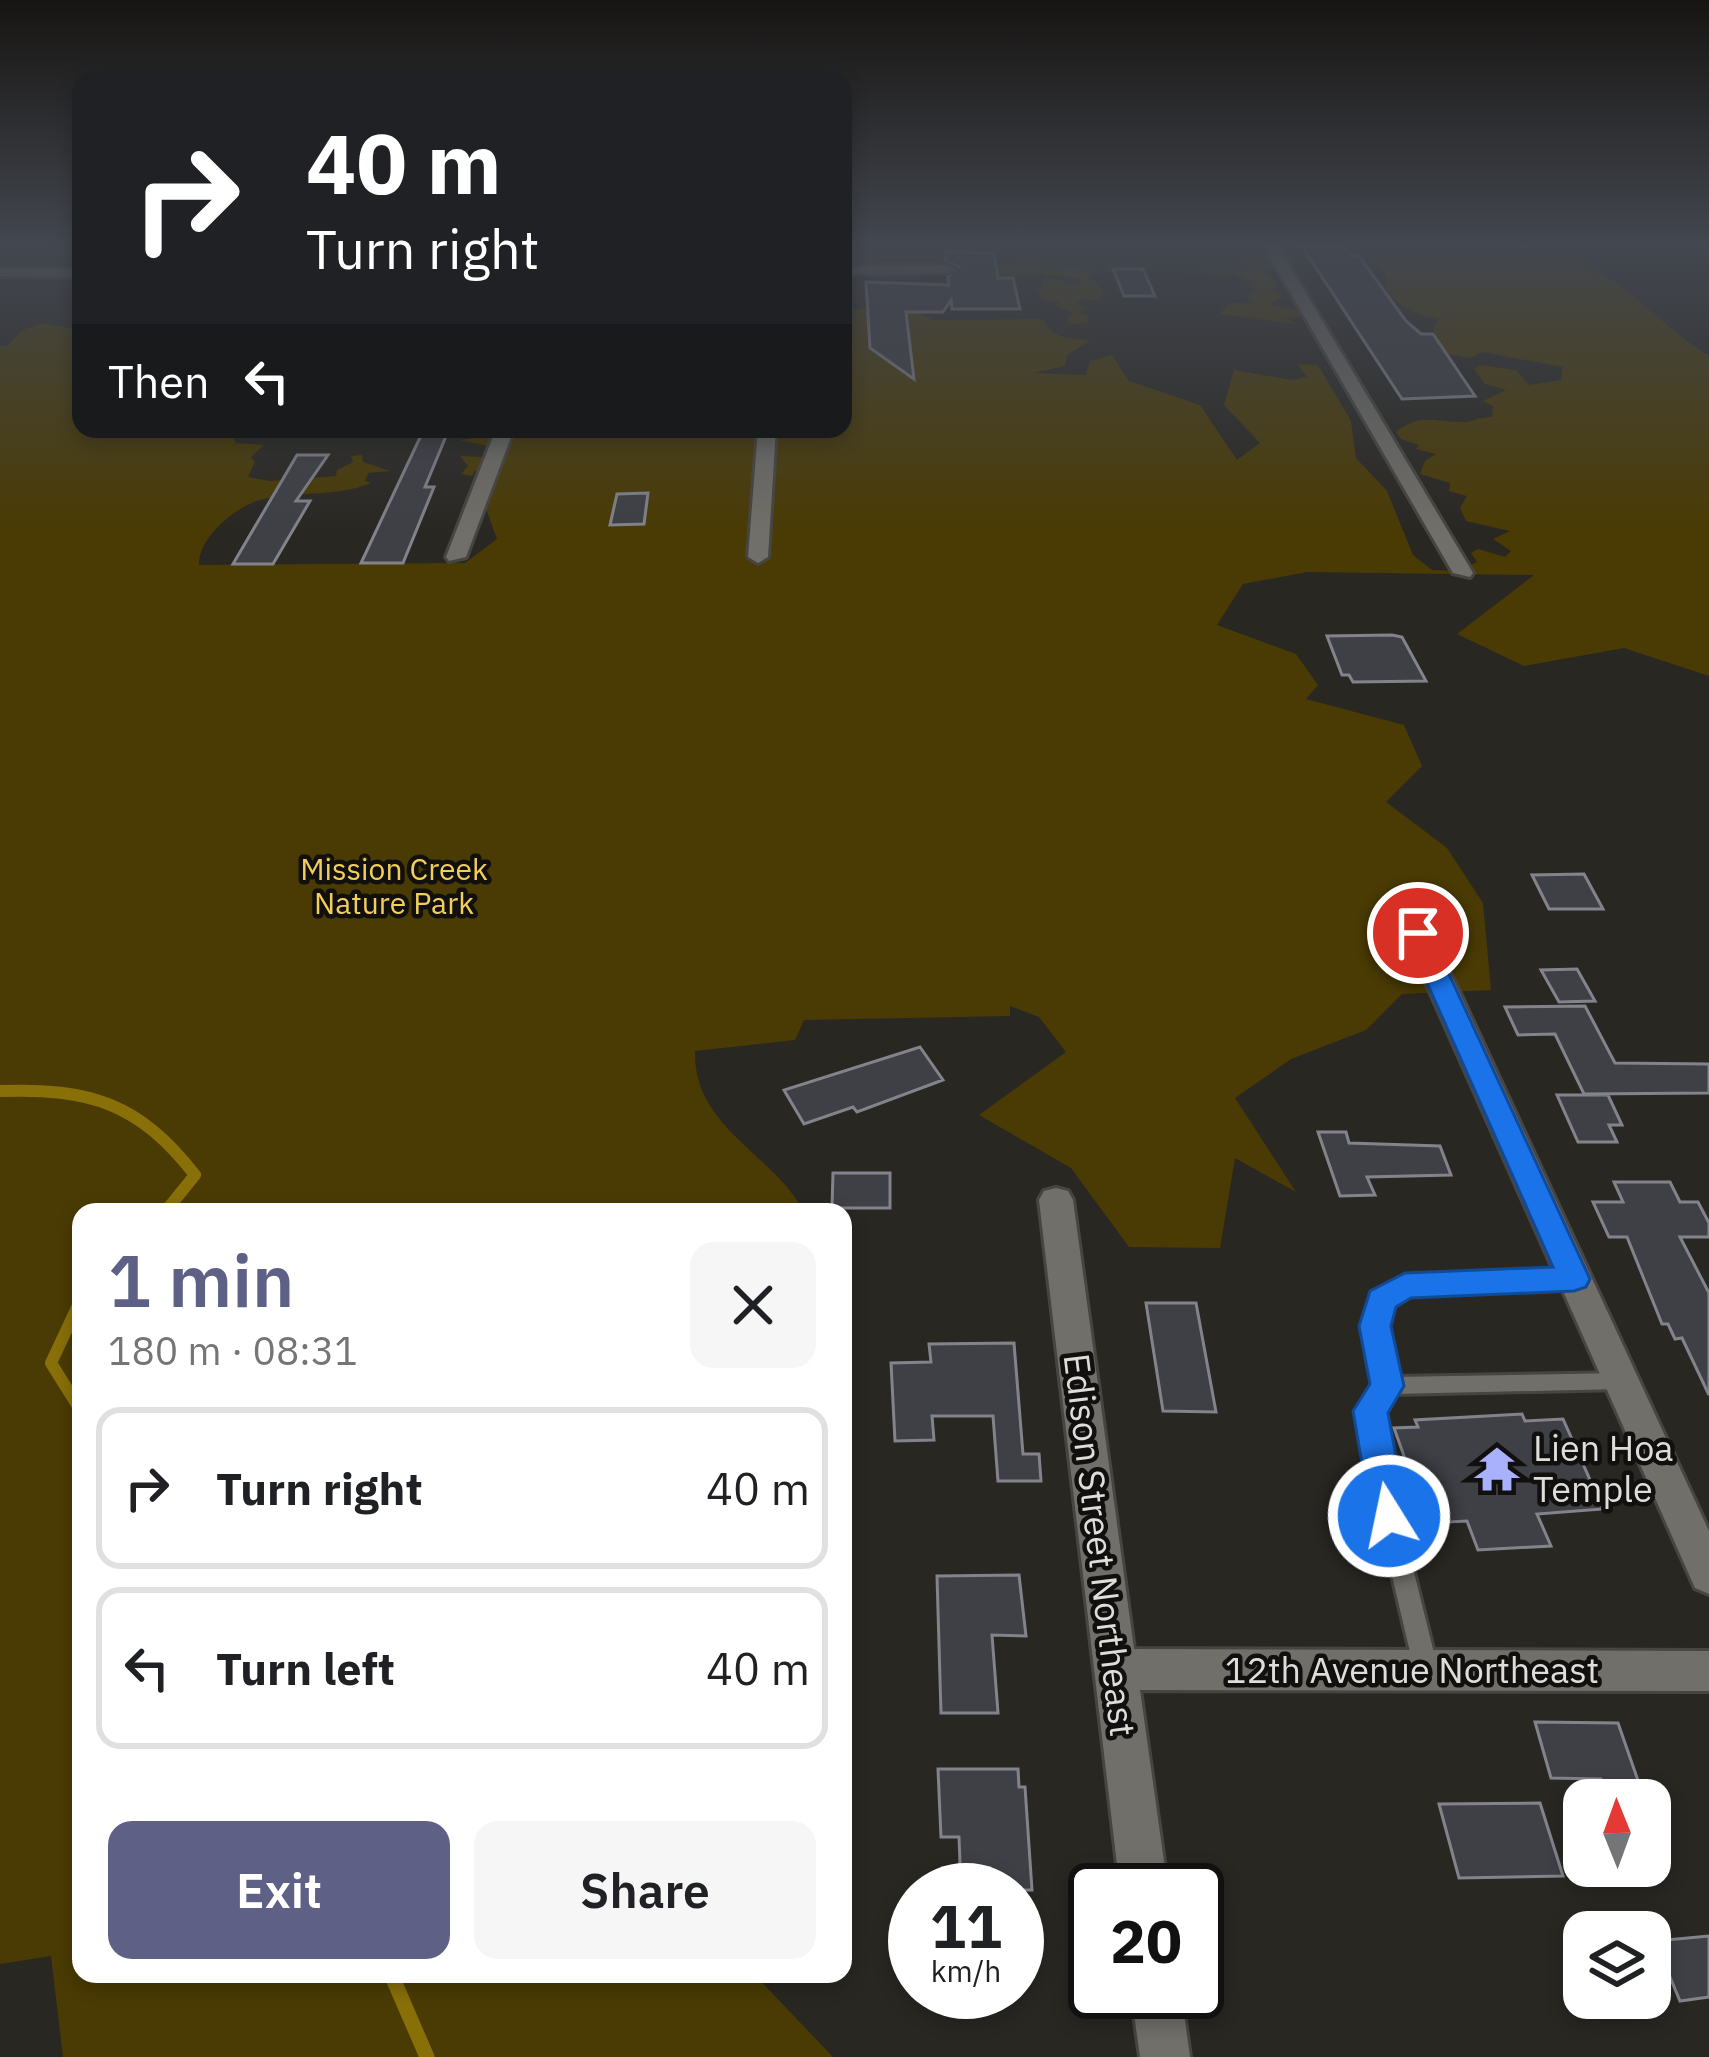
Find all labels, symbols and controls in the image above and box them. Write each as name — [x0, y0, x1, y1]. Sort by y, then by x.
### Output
text: 40 m — [306, 108, 502, 217]
icon: right — [108, 120, 264, 276]
text: Turn right — [306, 214, 540, 284]
icon: left — [234, 348, 300, 414]
text: Then — [108, 352, 210, 410]
park label: Mission Creek Nature Park — [300, 849, 488, 922]
pin — [1367, 882, 1469, 984]
icon: arrive — [1385, 900, 1451, 966]
text: 1 min — [108, 1233, 294, 1327]
button: close — [690, 1242, 816, 1368]
text: 180 m · 08:31 — [108, 1325, 358, 1376]
street label: Edison Street Northeast — [1054, 1351, 1147, 1739]
place label: Lien Hoa Temple — [1533, 1424, 1674, 1512]
temple icon: Lien Hoa Temple — [1472, 1444, 1522, 1494]
position arrow — [1326, 1453, 1452, 1579]
icon: right — [114, 1455, 180, 1521]
text: Turn right — [216, 1459, 423, 1517]
text: 40 m — [706, 1459, 810, 1517]
icon: left — [114, 1635, 180, 1701]
text: Turn left — [216, 1639, 395, 1697]
text: 40 m — [706, 1639, 810, 1697]
street label: 12th Avenue Northeast — [1225, 1646, 1599, 1693]
north arrow — [1563, 1779, 1671, 1887]
map controls — [1563, 1779, 1671, 2019]
button: Exit — [108, 1821, 450, 1959]
button: Share — [474, 1821, 816, 1959]
speed limit sign: 20 — [1068, 1863, 1224, 2019]
text: 11 — [930, 1886, 1002, 1965]
button: layers — [1563, 1911, 1671, 2019]
text: km/h — [931, 1951, 1001, 1990]

